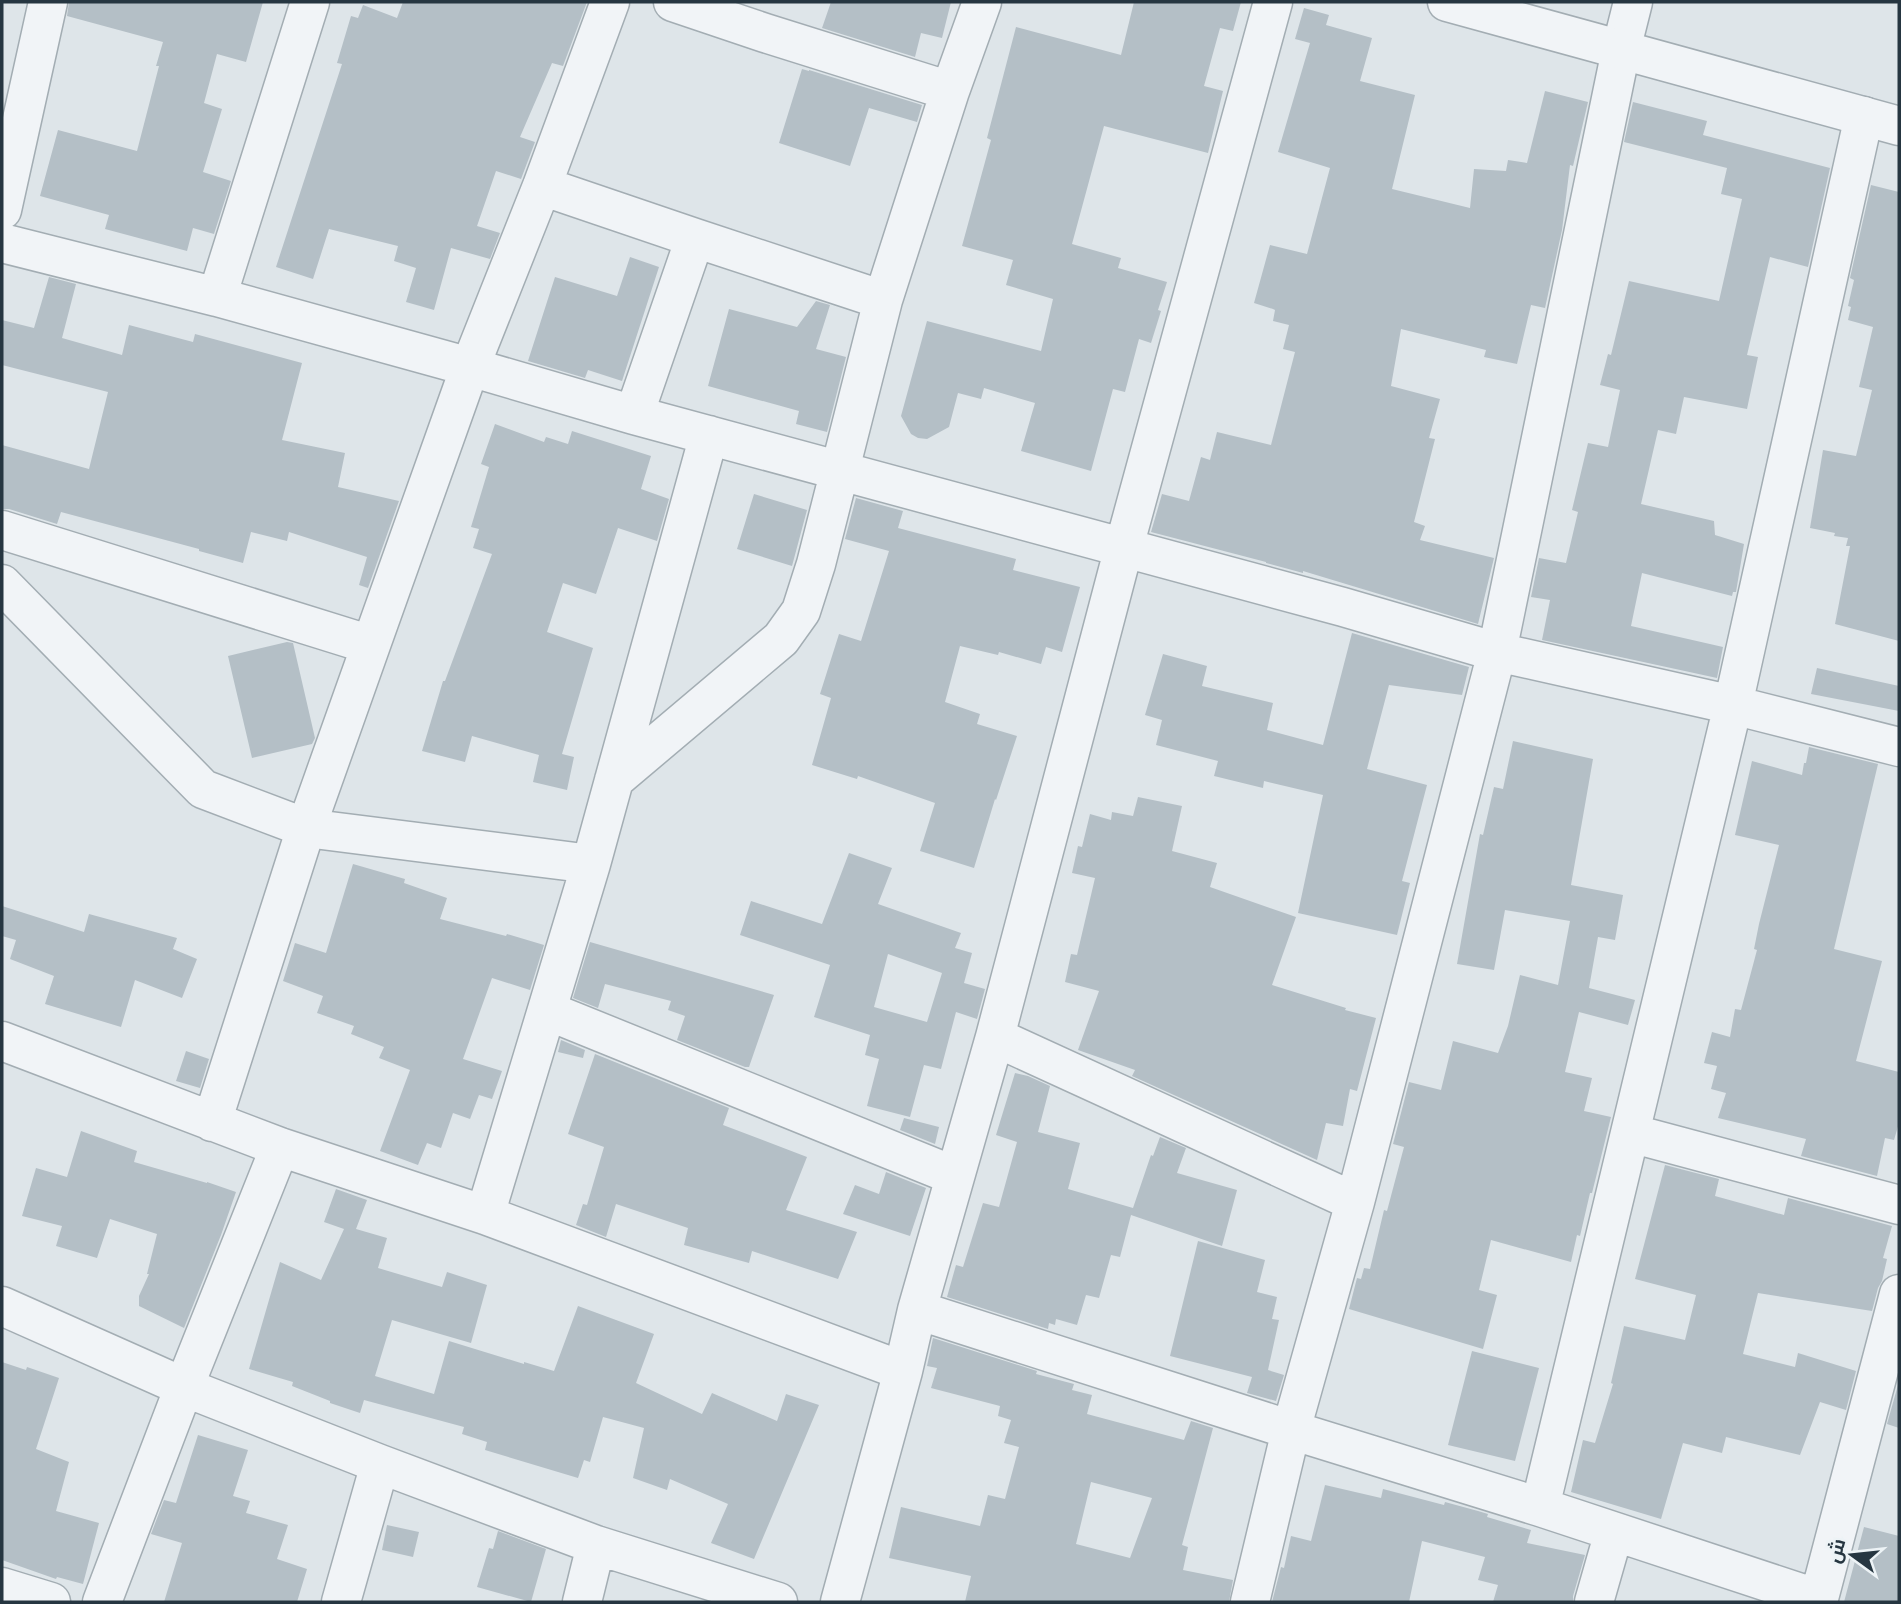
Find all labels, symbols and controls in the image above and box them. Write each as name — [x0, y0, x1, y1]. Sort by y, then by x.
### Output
north arrow — [1817, 1520, 1887, 1590]
text: ش — [1821, 1536, 1850, 1565]

